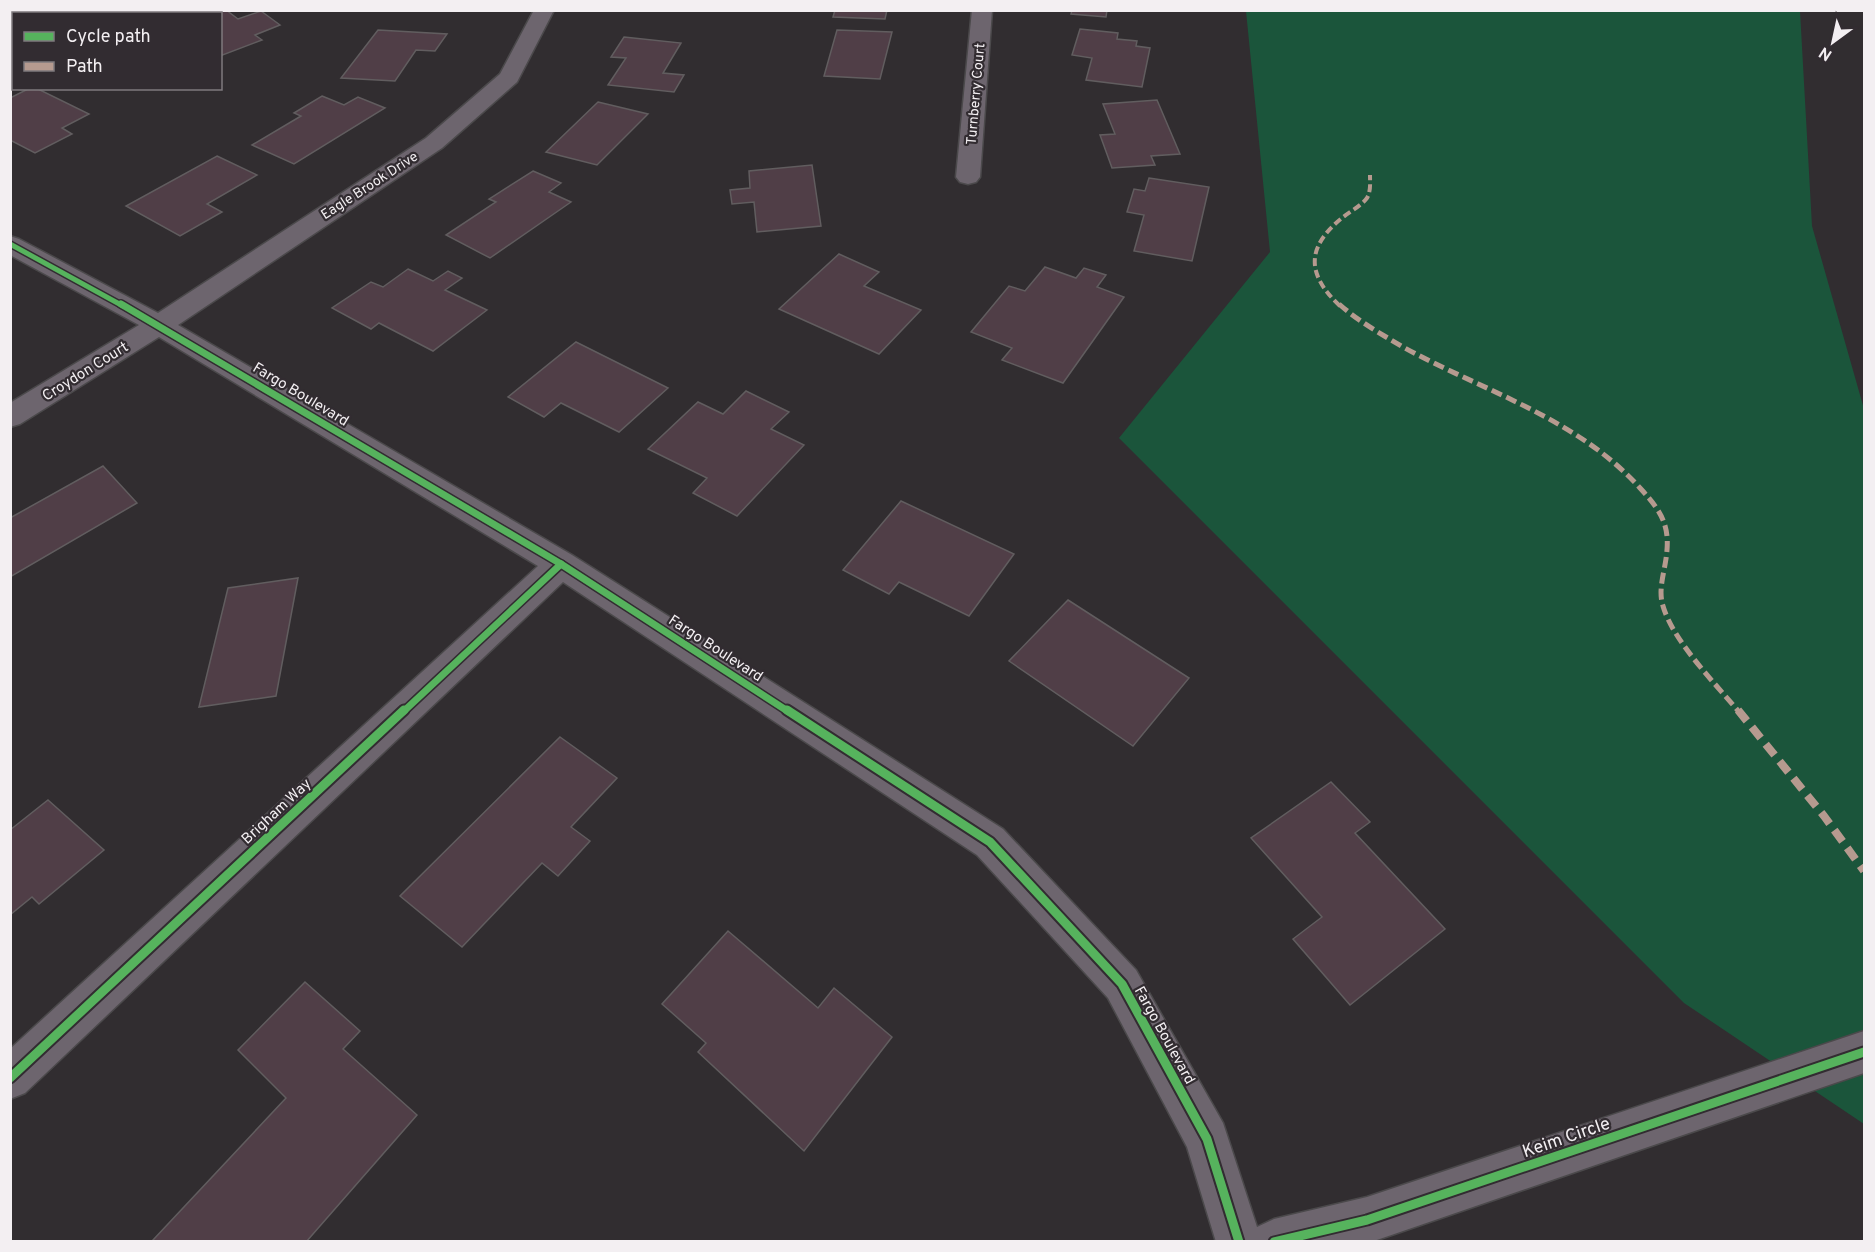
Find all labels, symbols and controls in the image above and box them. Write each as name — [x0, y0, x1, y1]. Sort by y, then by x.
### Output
legend — [12, 12, 222, 90]
north arrow — [1803, 12, 1863, 72]
text: Cycle path — [66, 26, 151, 49]
text: N — [1816, 41, 1836, 64]
street label: Turnberry Court — [964, 43, 989, 146]
text: Path — [66, 56, 103, 79]
street label: Eagle Brook Drive — [318, 149, 422, 224]
street label: Croydon Court — [39, 338, 133, 406]
street label: Fargo Boulevard — [249, 359, 352, 431]
street label: Fargo Boulevard — [664, 612, 766, 687]
street label: Brigham Way — [238, 775, 316, 849]
street label: Fargo Boulevard — [1129, 984, 1198, 1088]
street label: Keim Circle — [1520, 1113, 1613, 1164]

